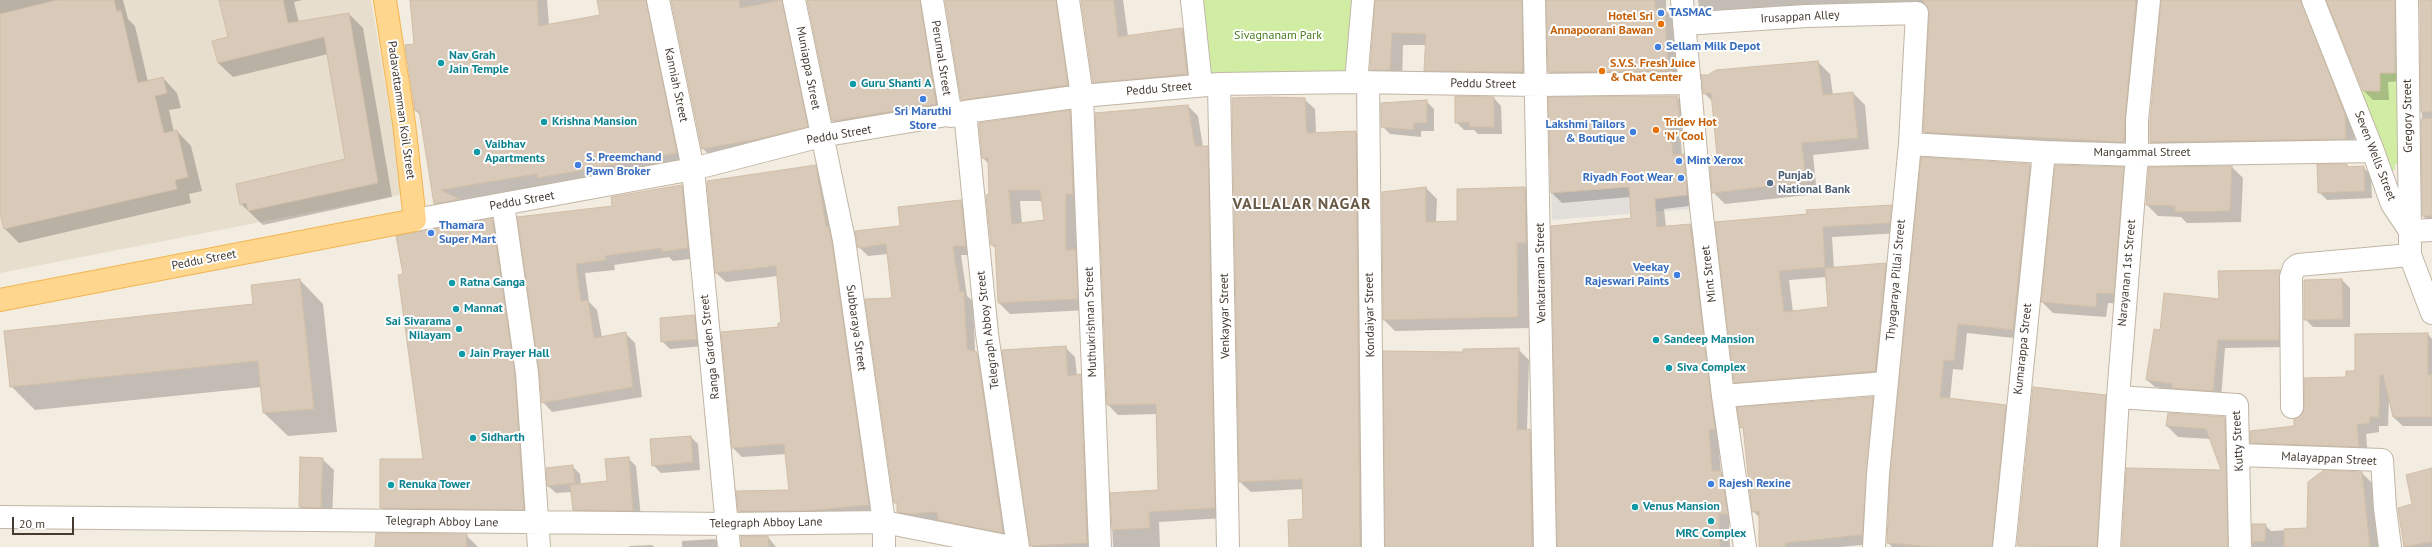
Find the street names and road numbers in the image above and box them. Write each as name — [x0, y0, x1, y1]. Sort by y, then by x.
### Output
street label: Irusappan Alley — [1760, 8, 1840, 26]
street label: Perumal Street — [928, 19, 954, 97]
street label: Muniappa Street — [793, 25, 823, 111]
street label: Padavattamman Koil Street — [384, 40, 418, 180]
street label: Kanniah Street — [661, 47, 691, 123]
street label: Peddu Street — [1450, 76, 1516, 92]
street label: Peddu Street — [1126, 79, 1192, 99]
street label: Gregory Street — [2400, 79, 2416, 153]
street label: Seven Wells Street — [2351, 109, 2399, 203]
street label: Peddu Street — [805, 122, 873, 148]
street label: Mangammal Street — [2093, 146, 2191, 160]
street label: Peddu Street — [488, 188, 556, 214]
street label: Thyagaraya Pillai Street — [1884, 219, 1908, 341]
street label: Narayanan 1st Street — [2115, 219, 2139, 327]
street label: Venkatraman Street — [1533, 223, 1549, 323]
street label: Mint Street — [1698, 245, 1720, 303]
street label: Peddu Street — [170, 247, 238, 273]
street label: Muthukrishnan Street — [1082, 266, 1100, 378]
street label: Telegraph Abboy Street — [974, 270, 1002, 390]
street label: Kondaiyar Street — [1362, 272, 1378, 358]
street label: Venkayyar Street — [1217, 273, 1233, 359]
street label: Subbaraya Street — [843, 284, 869, 372]
street label: Ranga Garden Street — [697, 294, 723, 400]
street label: Kumarappa Street — [2011, 303, 2035, 395]
street label: Kutty Street — [2229, 410, 2247, 472]
street label: Malayappan Street — [2281, 449, 2377, 469]
street label: Telegraph Abboy Lane — [385, 514, 499, 530]
street label: Telegraph Abboy Lane — [709, 515, 823, 531]

